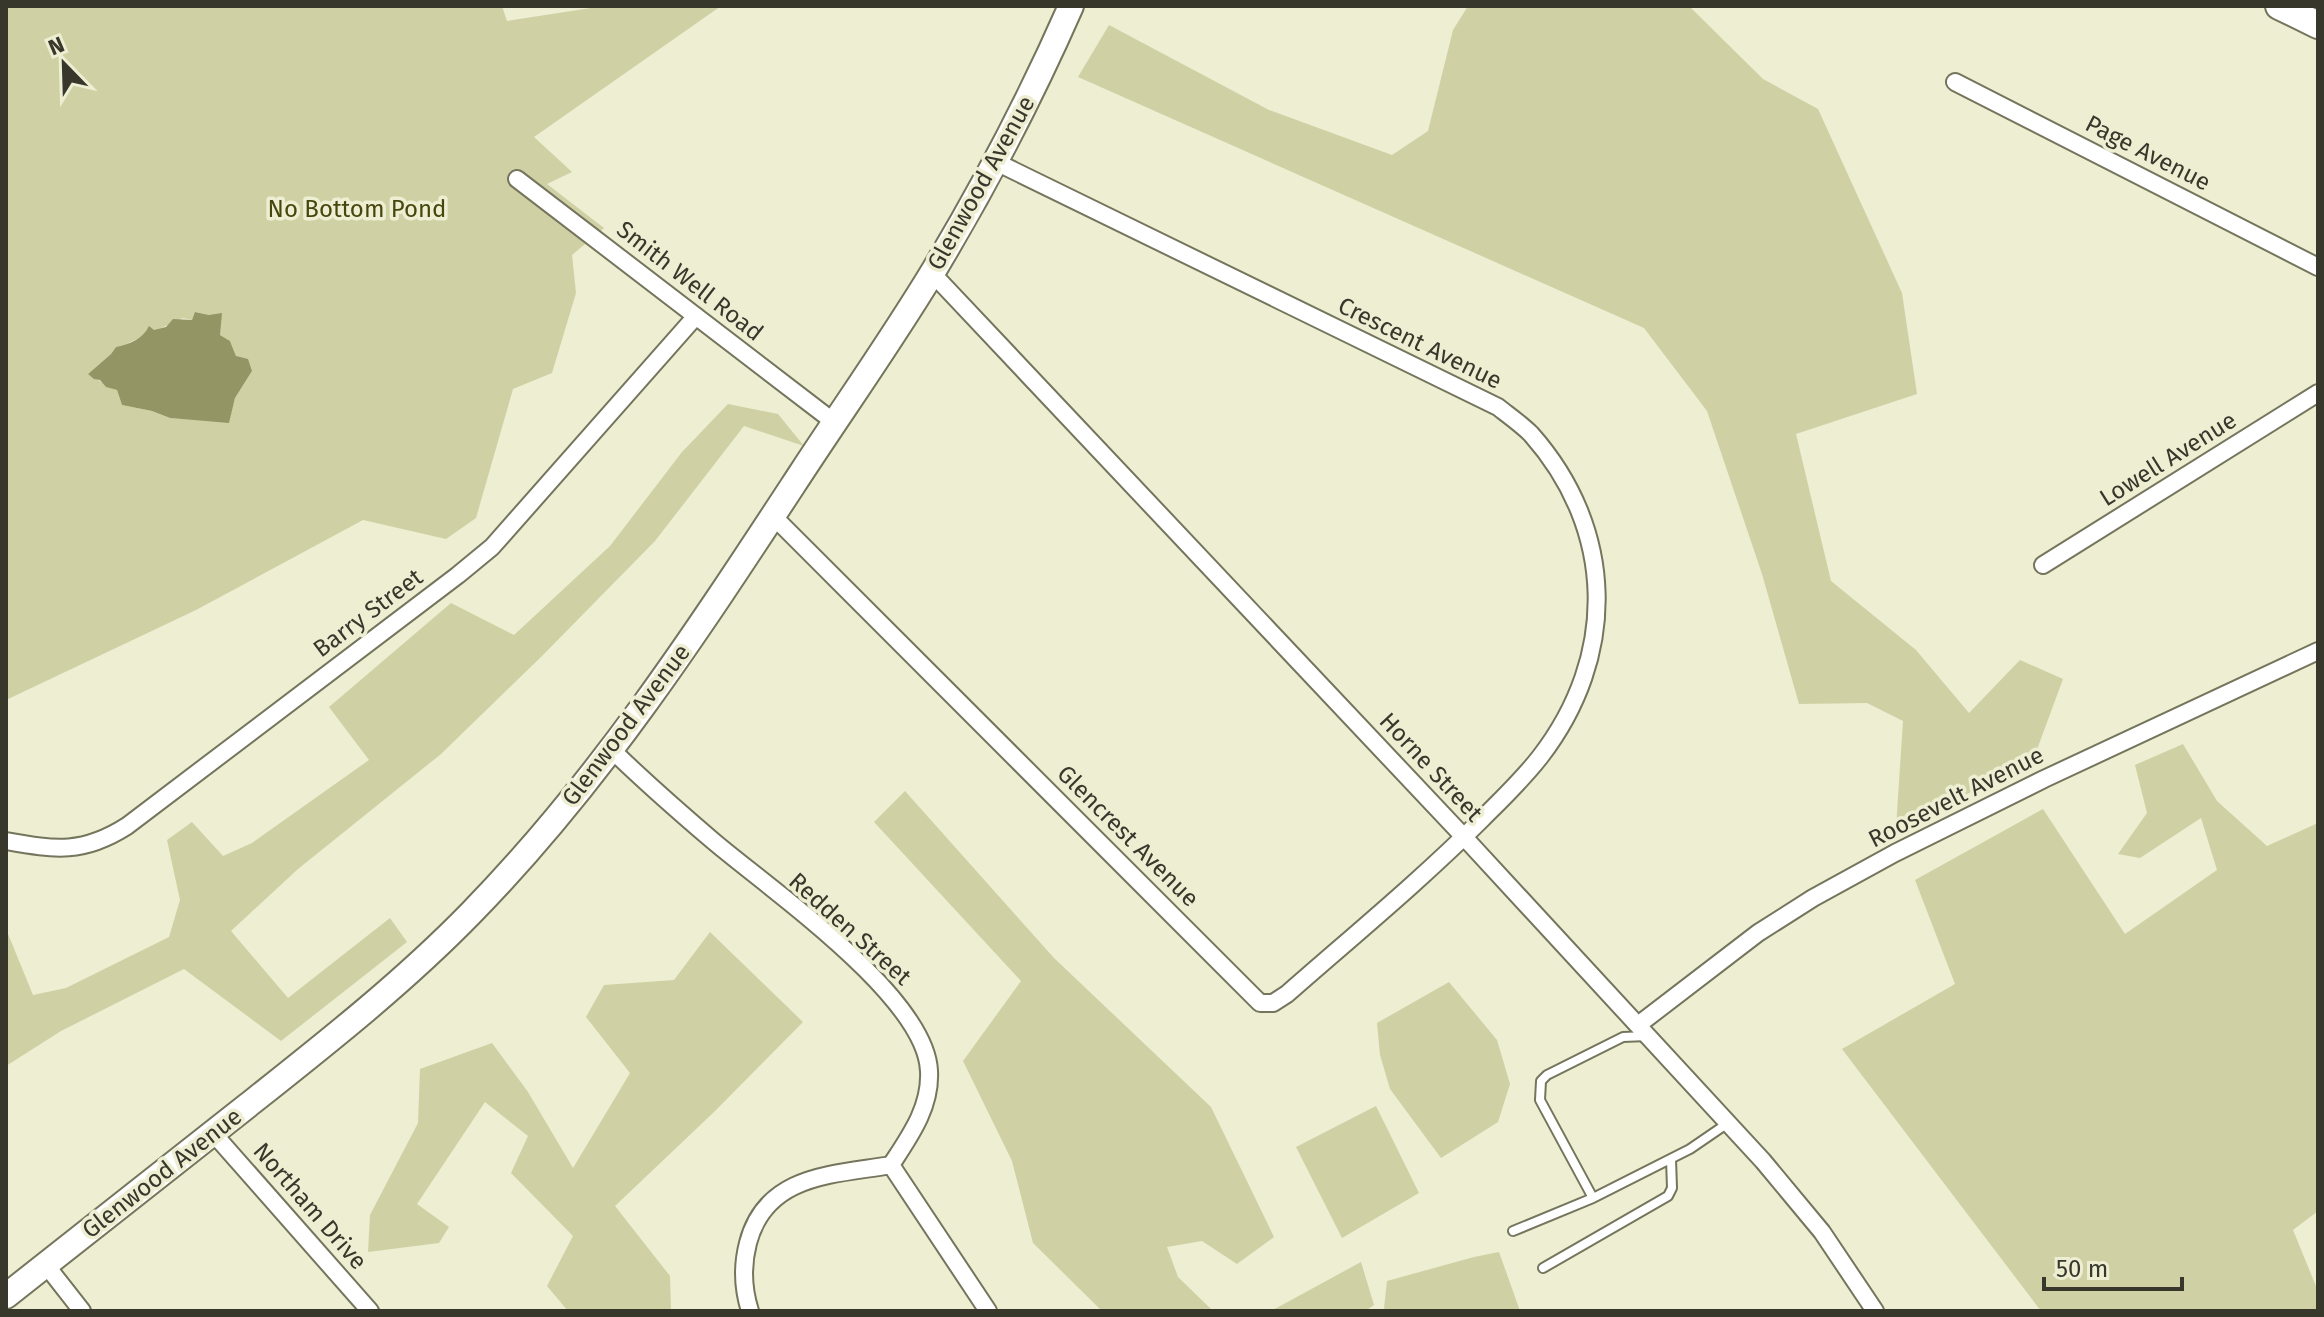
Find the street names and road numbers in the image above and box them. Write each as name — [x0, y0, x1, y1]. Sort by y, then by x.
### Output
street label: Glenwood Avenue — [922, 91, 1040, 275]
street label: Page Avenue — [2081, 110, 2215, 196]
street label: Smith Well Road — [611, 215, 769, 347]
street label: Crescent Avenue — [1334, 291, 1506, 395]
street label: Lowell Avenue — [2095, 406, 2241, 512]
street label: Barry Street — [308, 563, 428, 663]
street label: Glenwood Avenue — [556, 639, 696, 811]
street label: Horne Street — [1374, 707, 1489, 827]
street label: Roosevelt Avenue — [1864, 741, 2048, 853]
street label: Glencrest Avenue — [1052, 760, 1204, 912]
street label: Redden Street — [783, 867, 917, 991]
street label: Glenwood Avenue — [77, 1102, 247, 1244]
street label: Northam Drive — [247, 1137, 373, 1275]

